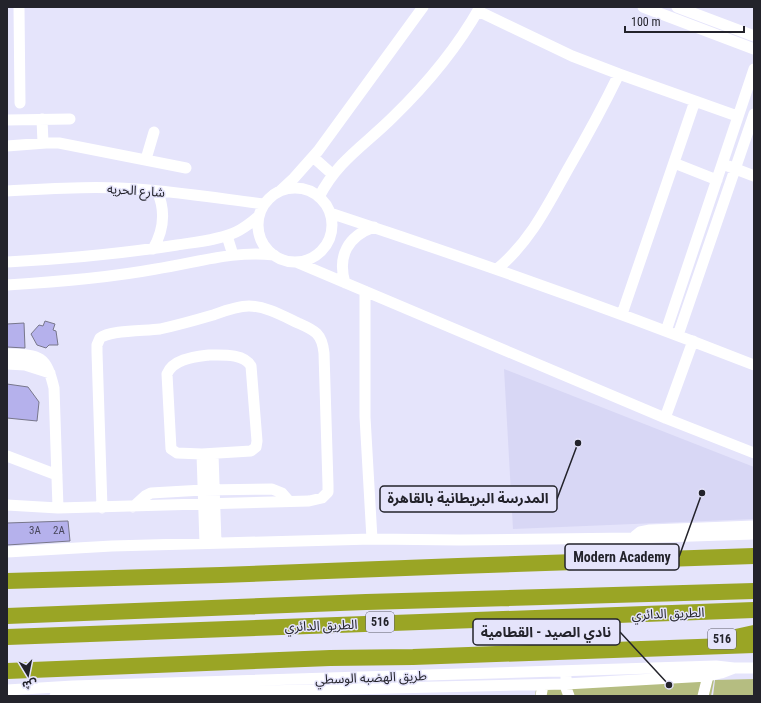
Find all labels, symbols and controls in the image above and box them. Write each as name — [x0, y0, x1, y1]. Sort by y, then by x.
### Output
scale bar — [625, 8, 744, 34]
text: 100 m — [631, 15, 661, 29]
street label: شارع الحريه — [106, 181, 165, 203]
callout: المدرسة البريطانية بالقاهرة — [380, 486, 557, 512]
text: المدرسة البريطانية بالقاهرة — [387, 490, 549, 507]
house number: 3A — [29, 524, 42, 537]
house number: 2A — [53, 524, 66, 537]
callout: Modern Academy — [565, 544, 679, 570]
text: Modern Academy — [573, 549, 672, 565]
street label: الطريق الدائري — [631, 605, 705, 625]
road number: 516 — [366, 612, 394, 632]
street label: الطريق الدائري — [284, 617, 358, 637]
callout: نادي الصيد - القطامية — [473, 619, 620, 645]
text: نادي الصيد - القطامية — [481, 624, 611, 643]
road number: 516 — [708, 629, 736, 649]
north arrow — [8, 655, 48, 695]
street label: طريق الهضبه الوسطي — [315, 668, 427, 690]
text: ش — [21, 677, 38, 692]

